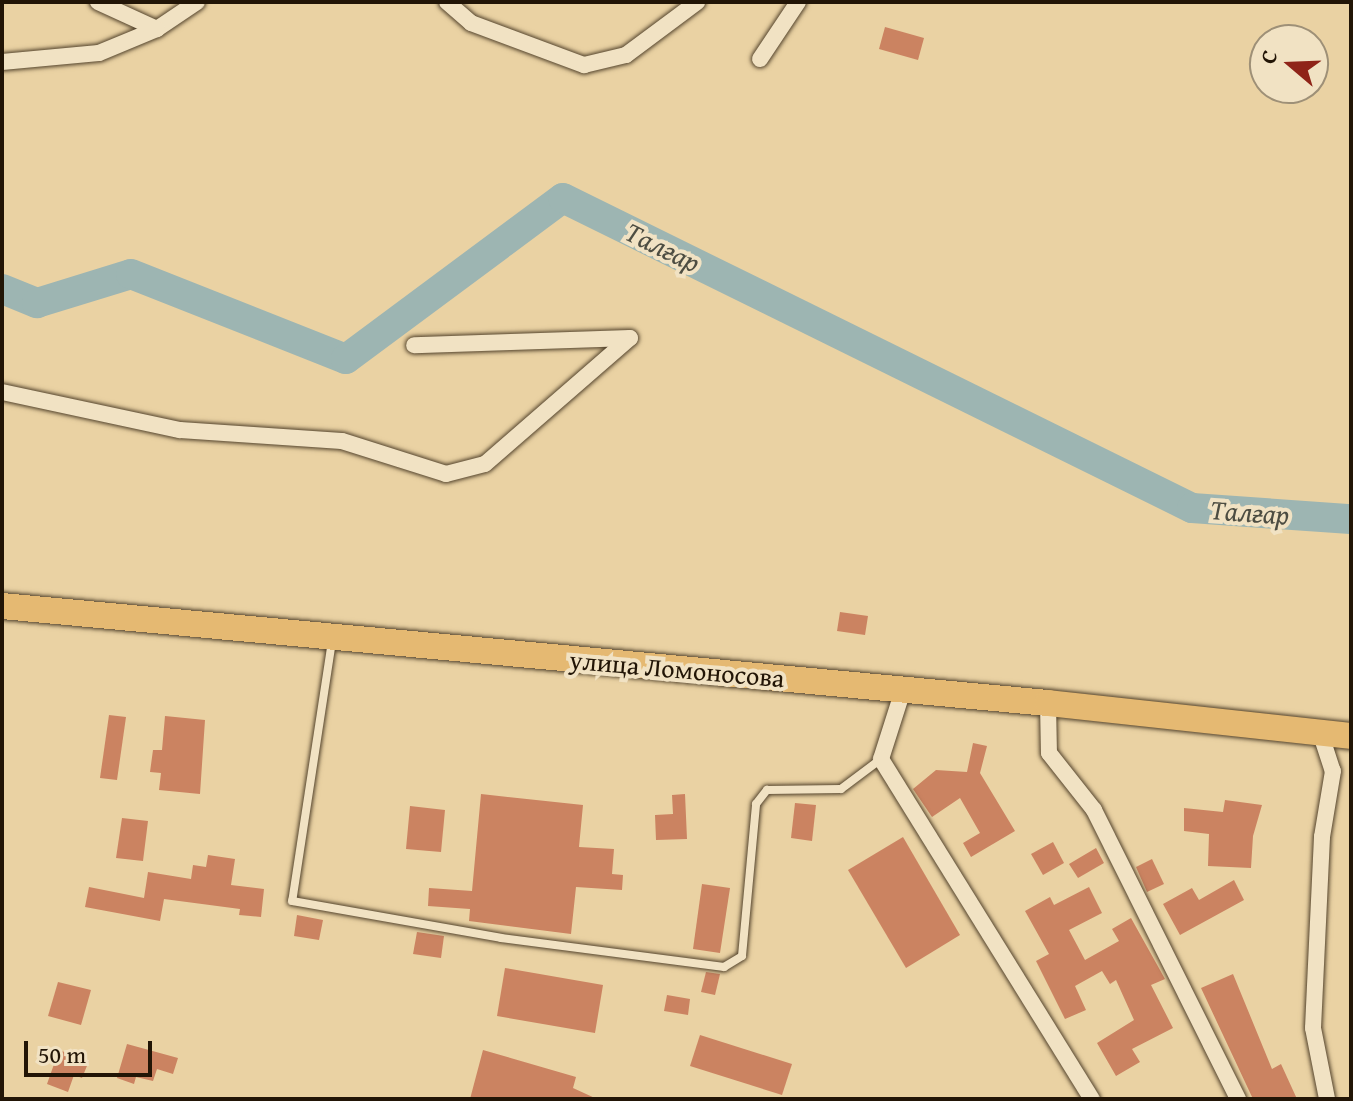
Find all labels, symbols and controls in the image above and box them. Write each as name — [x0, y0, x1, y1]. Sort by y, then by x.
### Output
north arrow — [1249, 24, 1329, 104]
text: С — [1251, 46, 1285, 68]
water label: Талғар — [620, 215, 706, 279]
water label: Талғар — [1209, 492, 1291, 532]
street label: улица Ломоносова — [568, 644, 786, 694]
scale bar — [28, 1025, 156, 1075]
text: 50 m — [38, 1037, 86, 1072]

